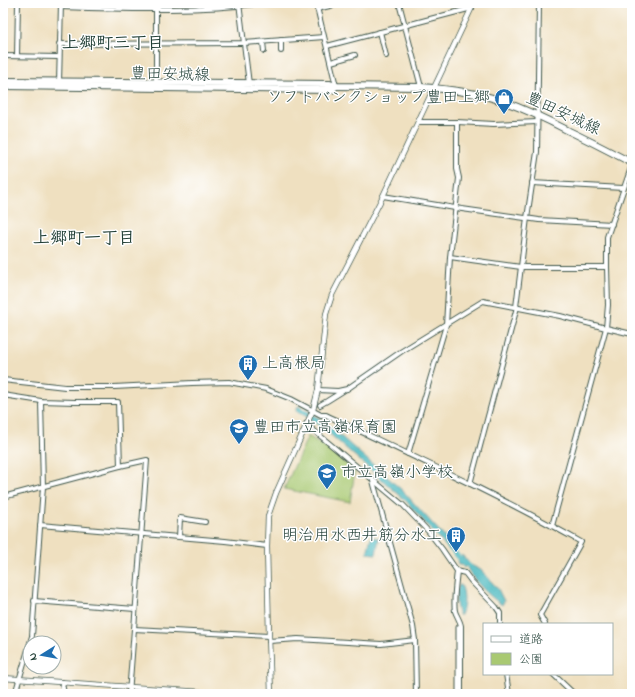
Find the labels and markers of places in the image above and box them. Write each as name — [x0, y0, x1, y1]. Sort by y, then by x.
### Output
place label: ソフトバンクショップ豊田上郷 — [267, 86, 490, 110]
shop icon: ソフトバンクショップ豊田上郷 — [493, 87, 515, 115]
place label: 上高根局 — [262, 352, 326, 376]
building icon: 上高根局 — [237, 353, 259, 381]
place label: 豊田市立高嶺保育園 — [253, 416, 397, 440]
school or university icon: 豊田市立高嶺保育園 — [228, 417, 250, 445]
place label: 市立高嶺小学校 — [341, 461, 453, 485]
school or university icon: 市立高嶺小学校 — [316, 462, 338, 490]
place label: 明治用水西井筋分水工 — [282, 524, 442, 548]
building icon: 明治用水西井筋分水工 — [445, 525, 467, 553]

